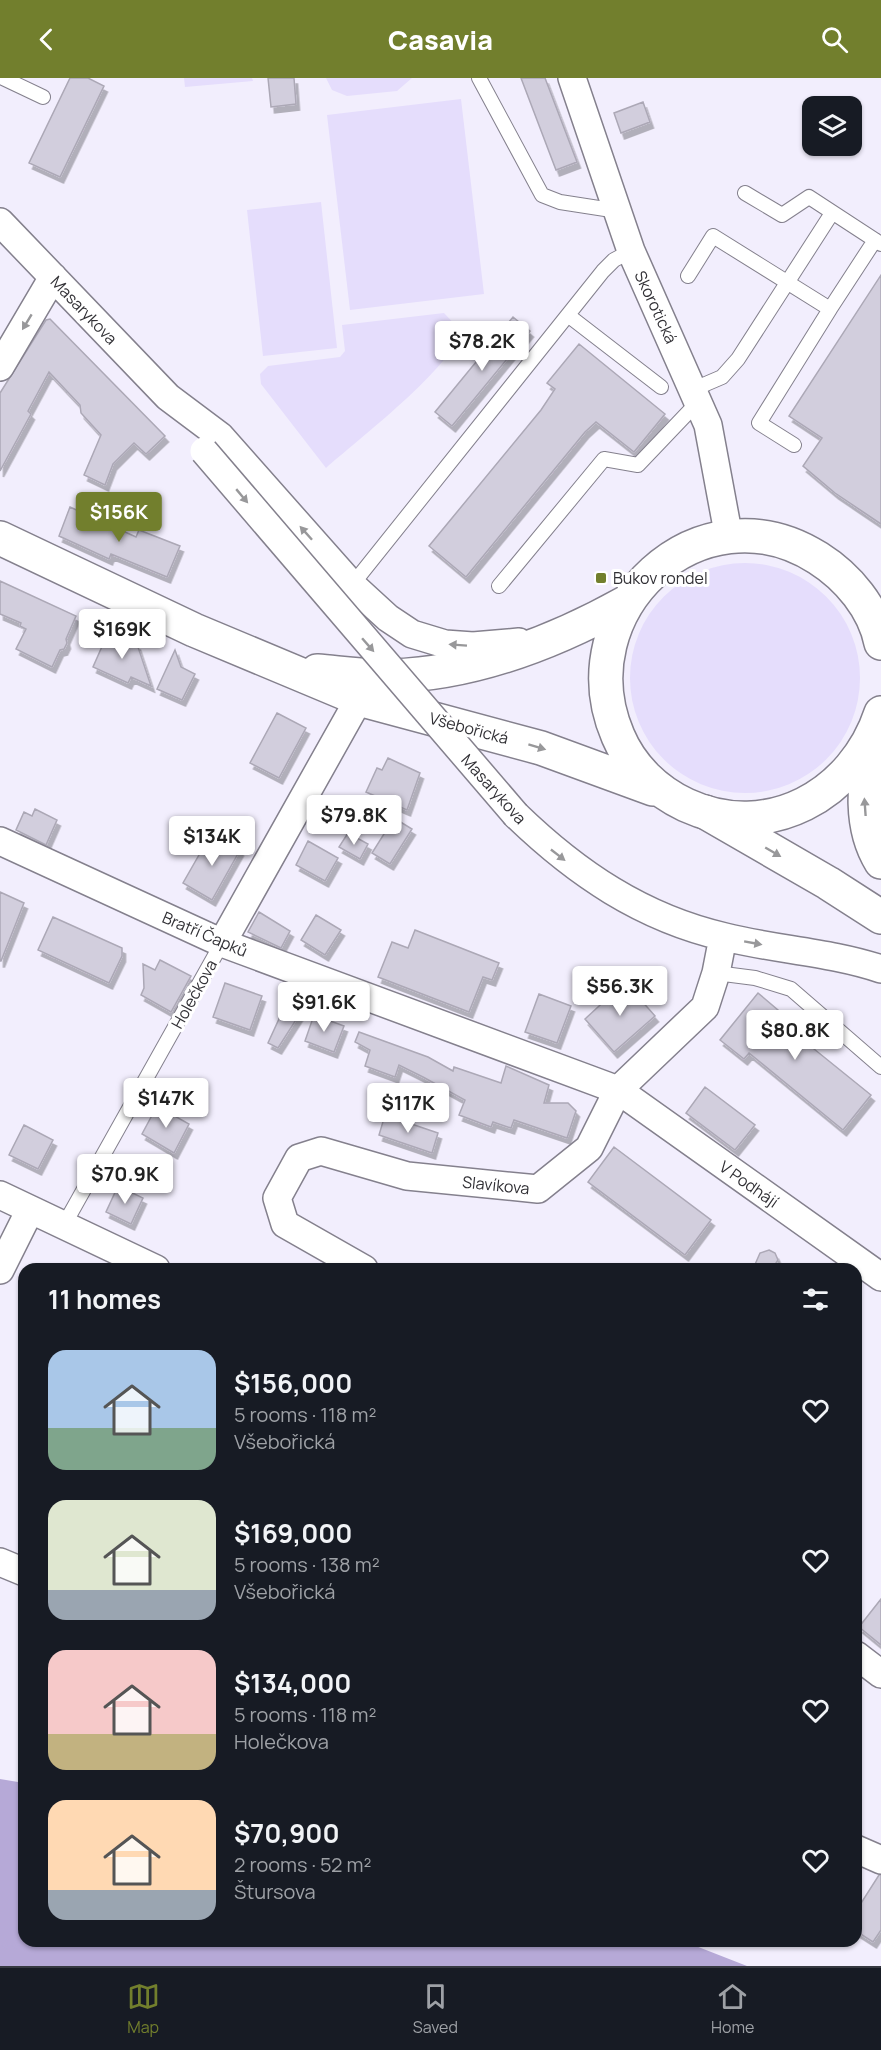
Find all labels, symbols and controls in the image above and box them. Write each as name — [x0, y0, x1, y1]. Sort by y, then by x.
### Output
text: Casavia — [388, 21, 493, 58]
icon: back — [30, 23, 63, 56]
icon: search — [818, 23, 851, 56]
map controls — [802, 96, 862, 156]
button: layers — [802, 96, 862, 156]
street label: Skorotická — [630, 267, 682, 347]
street label: Masarykova — [46, 271, 122, 349]
one-way arrow — [21, 314, 32, 330]
pin: $78.2K — [433, 321, 531, 372]
text: $78.2K — [449, 327, 515, 354]
one-way arrow — [235, 488, 248, 503]
pin: $156K — [77, 492, 161, 543]
text: $156K — [90, 498, 148, 525]
one-way arrow — [300, 526, 313, 541]
place label: Bukov rondel — [613, 567, 708, 589]
marker: Bukov rondel — [594, 571, 608, 585]
pin: $169K — [80, 609, 164, 660]
text: $169K — [93, 615, 151, 642]
one-way arrow — [361, 637, 374, 652]
one-way arrow — [449, 640, 468, 650]
street label: Všebořická — [427, 707, 511, 749]
one-way arrow — [528, 743, 546, 752]
street label: Masarykova — [457, 749, 531, 829]
pin: $79.8K — [305, 795, 403, 846]
one-way arrow — [861, 797, 870, 816]
text: $79.8K — [321, 801, 387, 828]
pin: $134K — [170, 816, 254, 867]
text: $134K — [183, 822, 241, 849]
one-way arrow — [765, 847, 781, 858]
one-way arrow — [551, 848, 566, 860]
street label: Bratří Čapků — [159, 906, 251, 962]
one-way arrow — [743, 939, 762, 948]
street label: Holečkova — [166, 956, 222, 1032]
pin: $56.3K — [571, 966, 669, 1017]
text: $56.3K — [586, 972, 654, 999]
pin: $91.6K — [275, 982, 373, 1033]
text: $91.6K — [292, 988, 356, 1015]
pin: $80.8K — [746, 1010, 844, 1061]
text: $80.8K — [760, 1016, 830, 1043]
pin: $147K — [124, 1078, 208, 1129]
pin: $117K — [366, 1083, 450, 1134]
text: $147K — [137, 1084, 195, 1111]
text: $117K — [381, 1089, 435, 1116]
pin: $70.9K — [76, 1154, 174, 1205]
street label: V Podhájí — [715, 1156, 783, 1213]
text: $70.9K — [91, 1160, 159, 1187]
street label: Slavíkova — [461, 1171, 531, 1199]
text: 11 homes — [48, 1281, 161, 1317]
icon: filters — [799, 1283, 832, 1316]
text: $156,000 — [234, 1365, 352, 1401]
icon: home — [96, 1374, 168, 1446]
icon: heart — [799, 1394, 832, 1427]
text: 5 rooms · 118 m² — [234, 1401, 376, 1428]
text: Všebořická — [234, 1428, 335, 1455]
text: $169,000 — [234, 1515, 352, 1551]
icon: home — [96, 1524, 168, 1596]
icon: heart — [799, 1544, 832, 1577]
text: 5 rooms · 138 m² — [234, 1551, 380, 1578]
text: Všebořická — [234, 1578, 335, 1605]
text: $134,000 — [234, 1665, 351, 1701]
icon: home — [96, 1674, 168, 1746]
icon: heart — [799, 1694, 832, 1727]
text: 5 rooms · 118 m² — [234, 1701, 376, 1728]
text: Holečkova — [234, 1728, 329, 1755]
text: $70,900 — [234, 1815, 340, 1851]
icon: home — [96, 1824, 168, 1896]
icon: heart — [799, 1844, 832, 1877]
text: 2 rooms · 52 m² — [234, 1851, 371, 1878]
text: Štursova — [234, 1878, 316, 1905]
tab: Map — [127, 1980, 160, 2038]
tab: Saved — [413, 1980, 458, 2038]
tab: Home — [711, 1980, 754, 2038]

